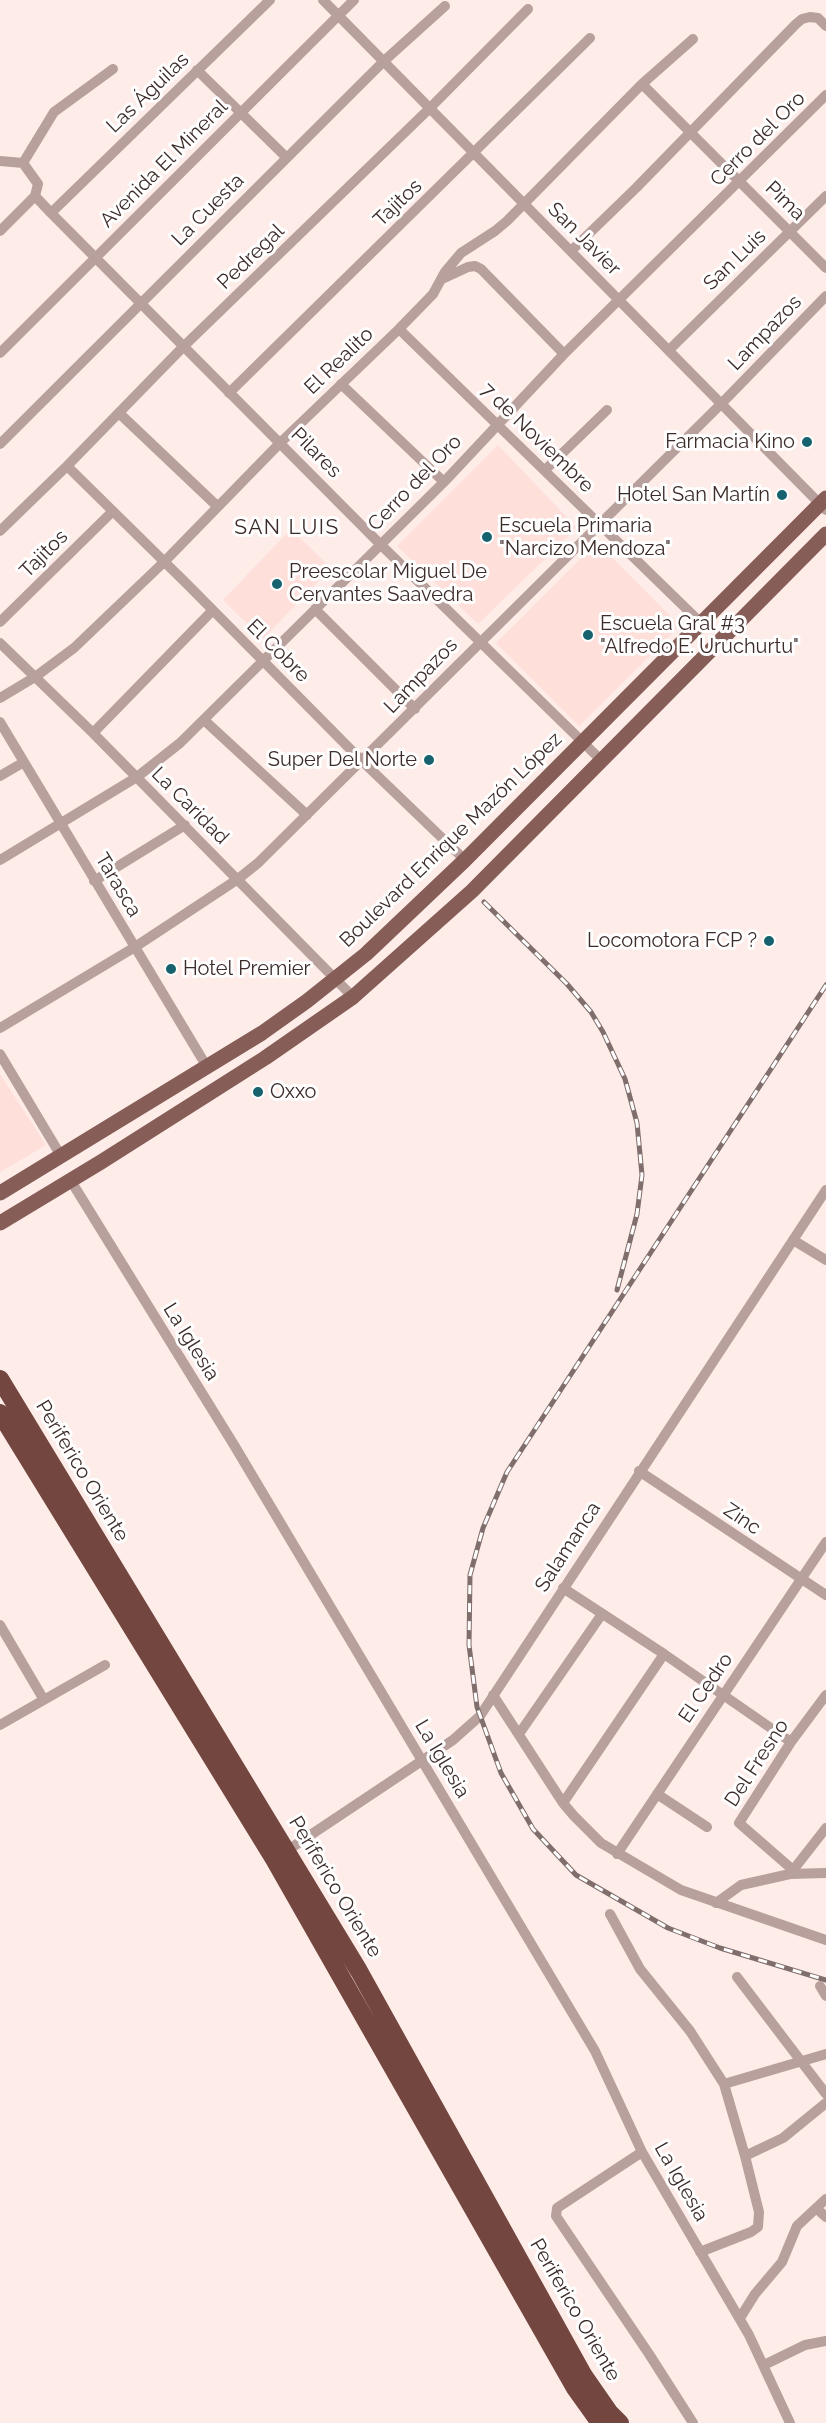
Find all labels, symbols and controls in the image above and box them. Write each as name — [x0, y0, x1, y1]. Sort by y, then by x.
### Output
street label: Las Águilas — [102, 48, 194, 138]
street label: Cerro del Oro — [706, 87, 810, 191]
street label: Avenida El Mineral — [95, 95, 233, 233]
street label: La Cuesta — [167, 169, 249, 251]
street label: Tajitos — [369, 174, 427, 232]
street label: Pima — [760, 176, 810, 226]
street label: San Javier — [542, 197, 626, 281]
street label: Pedregal — [213, 219, 289, 295]
street label: San Luis — [699, 225, 771, 295]
street label: Lampazos — [723, 290, 807, 376]
street label: El Realito — [300, 322, 378, 400]
street label: 7 de Noviembre — [476, 378, 598, 498]
street label: Pilares — [286, 423, 346, 483]
street label: Cerro del Oro — [363, 430, 467, 536]
place label: Farmacia Kino — [665, 430, 795, 454]
marker: Farmacia Kino — [800, 435, 814, 449]
place label: Hotel San Martín — [617, 483, 770, 507]
marker: Hotel San Martín — [775, 488, 789, 502]
place label: Escuela Primaria "Narcizo Mendoza" — [499, 514, 671, 561]
district label: SAN LUIS — [234, 515, 340, 541]
street label: Tajitos — [15, 525, 73, 583]
marker: Escuela Primaria "Narcizo Mendoza" — [480, 530, 494, 544]
place label: Preescolar Miguel De Cervantes Saavedra — [289, 560, 487, 607]
marker: Preescolar Miguel De Cervantes Saavedra — [270, 577, 284, 591]
place label: Escuela Gral #3 "Alfredo E. Uruchurtu" — [600, 612, 799, 659]
street label: El Cobre — [242, 615, 314, 687]
marker: Escuela Gral #3 "Alfredo E. Uruchurtu" — [581, 628, 595, 642]
street label: Lampazos — [379, 633, 463, 719]
street label: Boulevard Enrique Mazón López — [335, 727, 567, 953]
place label: Super Del Norte — [268, 748, 417, 772]
marker: Super Del Norte — [422, 753, 436, 767]
street label: La Caridad — [146, 762, 234, 850]
street label: Tarasca — [90, 849, 146, 921]
place label: Locomotora FCP ? — [587, 929, 757, 953]
marker: Locomotora FCP ? — [762, 934, 776, 948]
place label: Hotel Premier — [183, 957, 311, 981]
marker: Hotel Premier — [164, 962, 178, 976]
place label: Oxxo — [270, 1080, 316, 1104]
marker: Oxxo — [251, 1085, 265, 1099]
street label: La Iglesia — [158, 1299, 224, 1385]
street label: Periferico Oriente — [30, 1396, 134, 1546]
street label: Salamanca — [530, 1498, 606, 1596]
street label: Zinc — [719, 1498, 765, 1540]
street label: El Cedro — [674, 1648, 738, 1728]
street label: Del Fresno — [720, 1715, 794, 1811]
street label: La Iglesia — [409, 1716, 475, 1802]
street label: Periferico Oriente — [283, 1812, 387, 1962]
street label: La Iglesia — [649, 2138, 713, 2226]
street label: Periferico Oriente — [524, 2234, 626, 2386]

